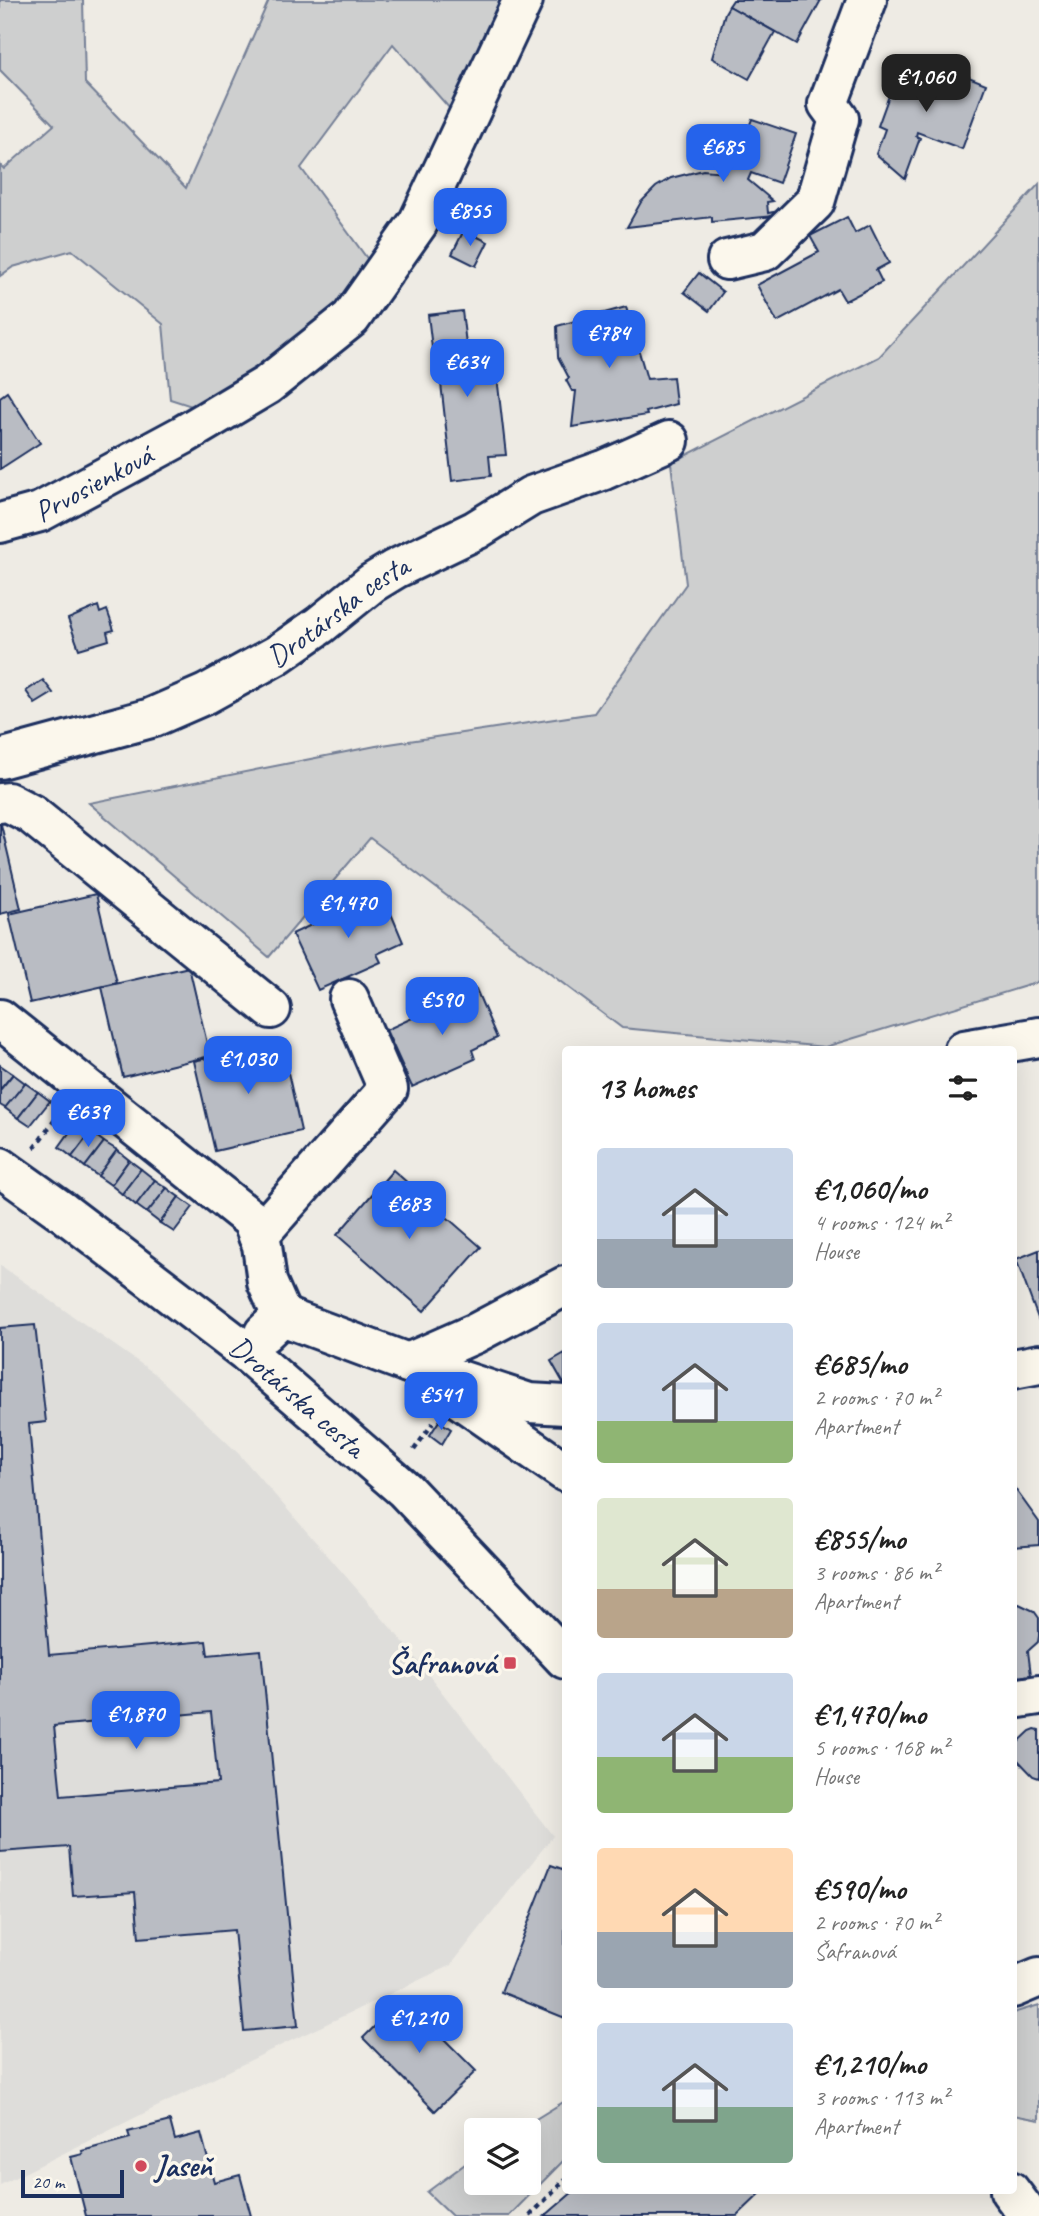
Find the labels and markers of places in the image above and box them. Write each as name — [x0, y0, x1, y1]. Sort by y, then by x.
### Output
pin: €1,060 — [869, 54, 983, 114]
pin: €685 — [682, 124, 764, 184]
pin: €855 — [429, 188, 511, 248]
pin: €784 — [568, 310, 650, 370]
pin: €634 — [426, 340, 508, 399]
pin: €1,470 — [291, 880, 405, 940]
pin: €590 — [401, 978, 483, 1037]
pin: €1,030 — [191, 1036, 305, 1096]
pin: €639 — [47, 1090, 129, 1149]
pin: €683 — [368, 1182, 450, 1241]
pin: €541 — [400, 1372, 482, 1432]
place label: Šafranová — [388, 1644, 499, 1682]
marker: Šafranová — [502, 1655, 518, 1671]
pin: €1,870 — [79, 1692, 193, 1751]
pin: €1,210 — [362, 1996, 476, 2055]
place label: Jaseň — [153, 2147, 215, 2185]
marker: Jaseň — [133, 2158, 149, 2174]

